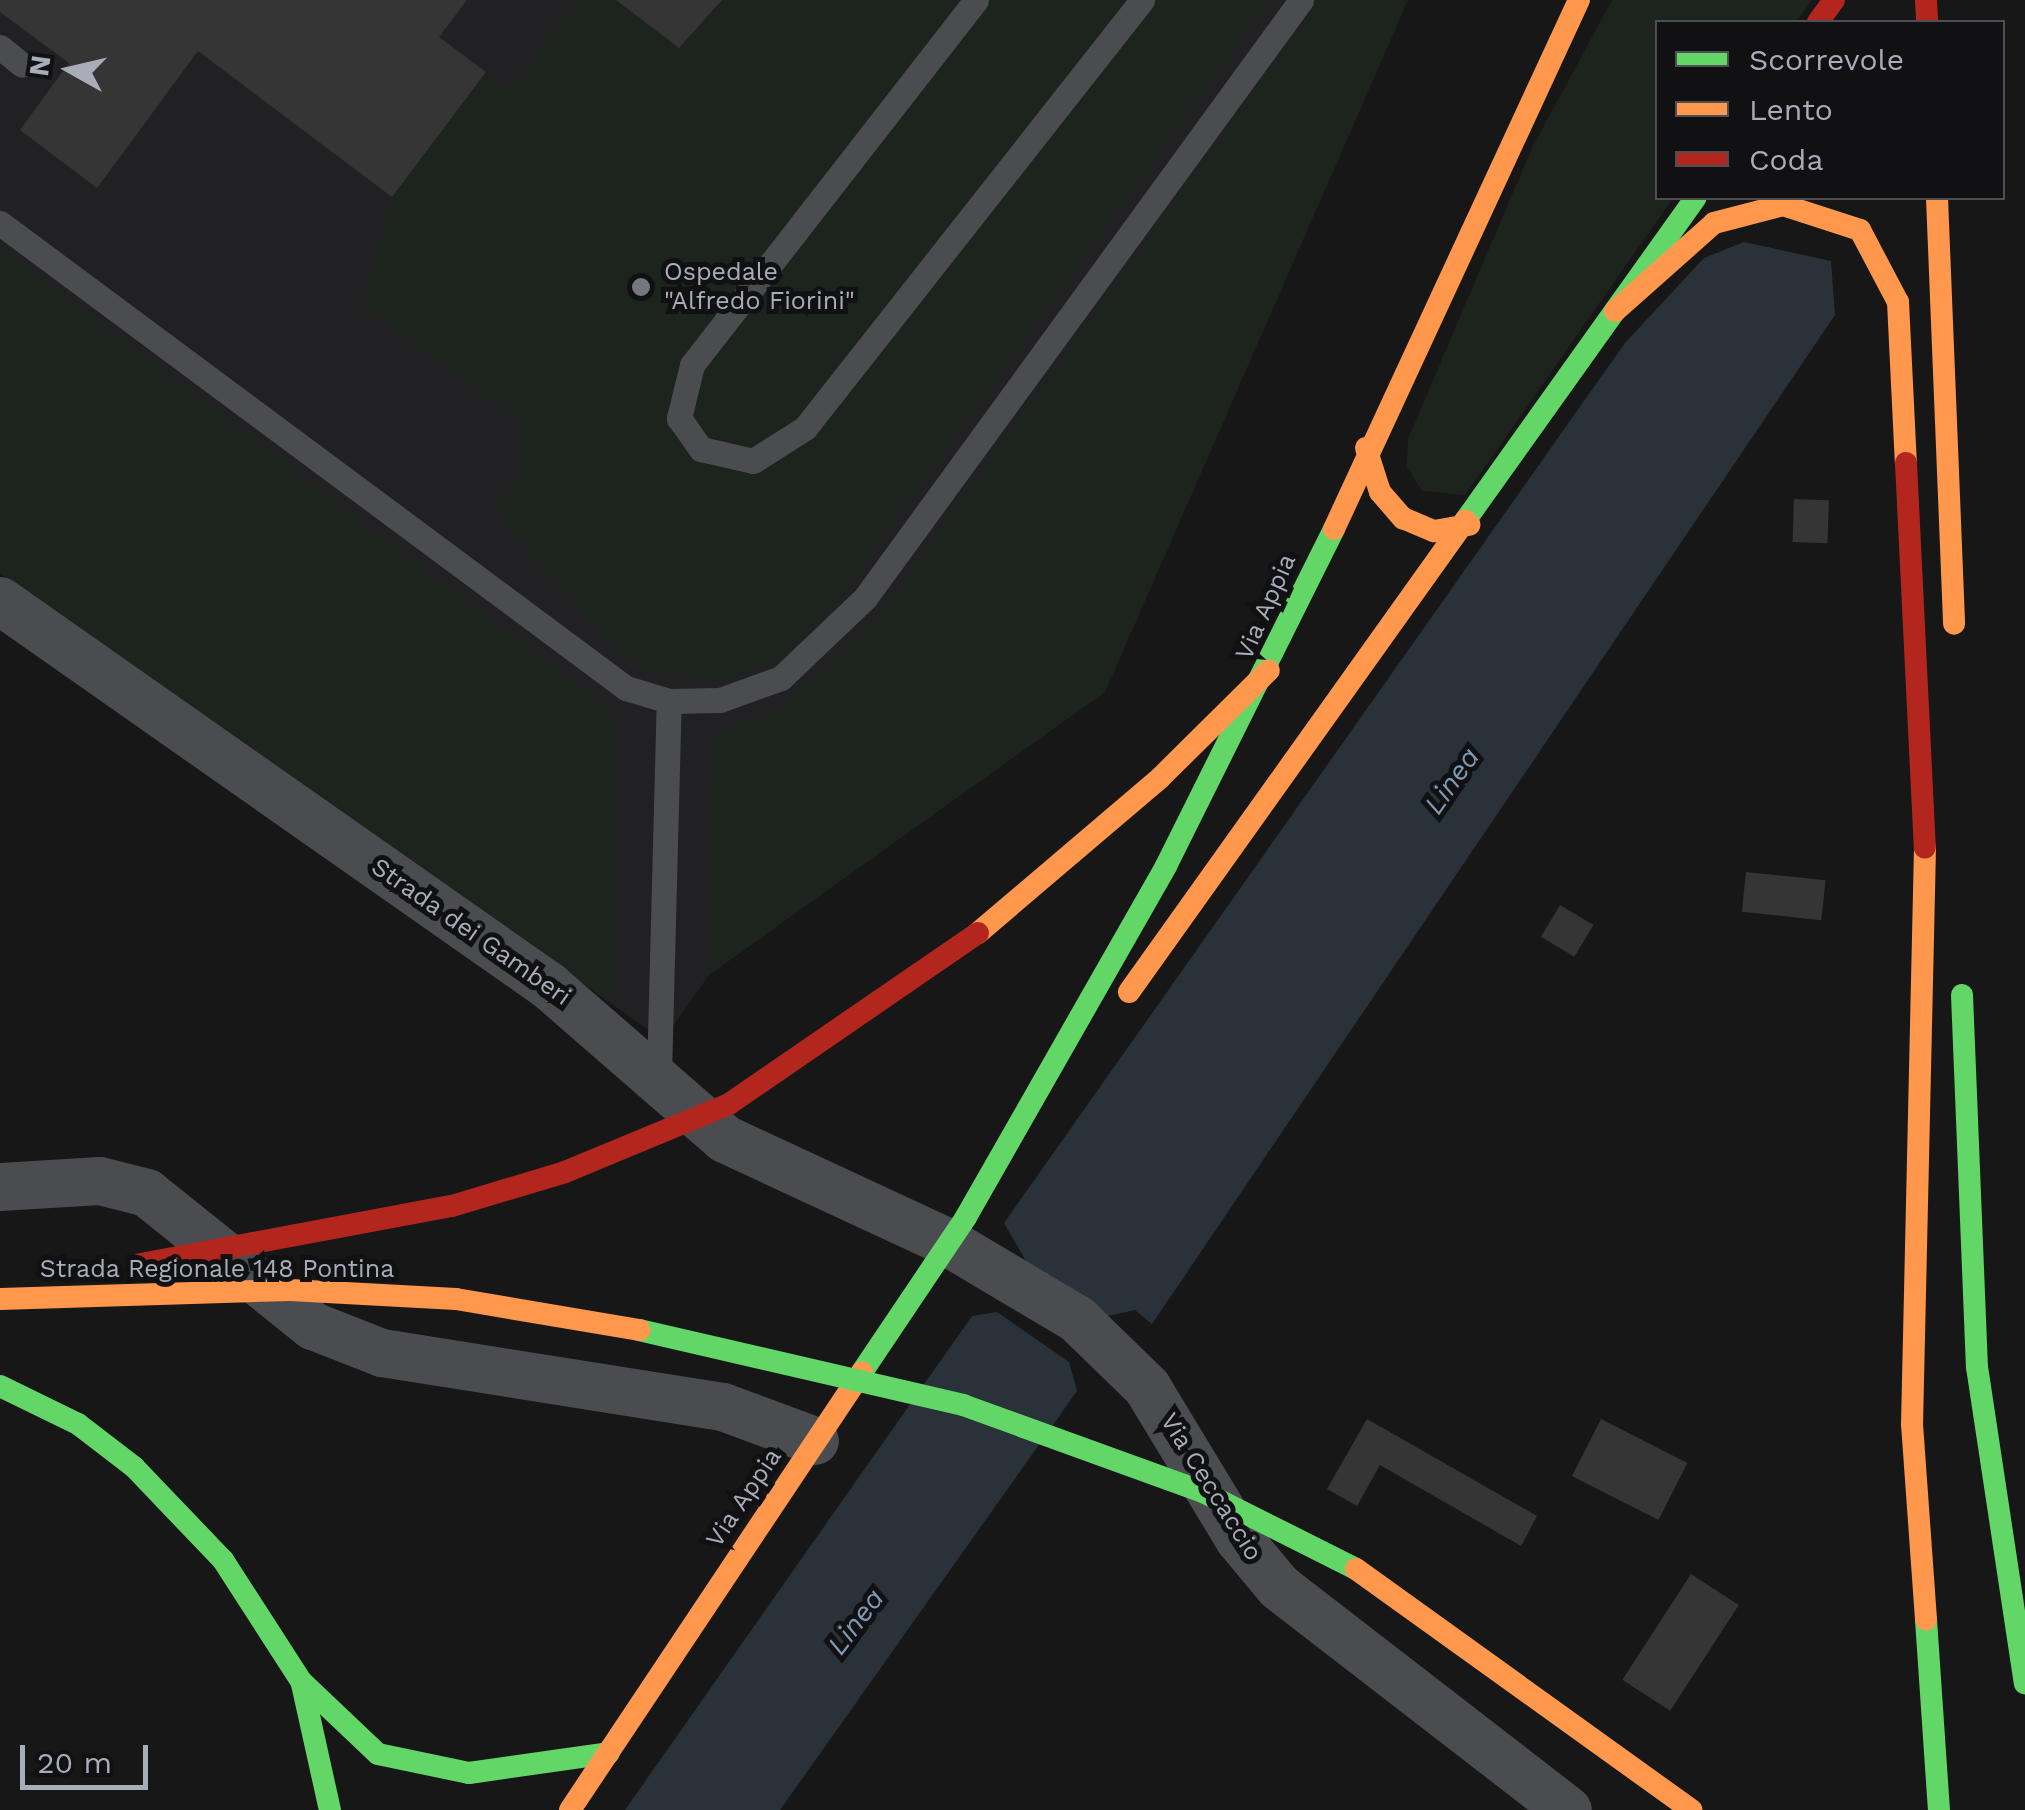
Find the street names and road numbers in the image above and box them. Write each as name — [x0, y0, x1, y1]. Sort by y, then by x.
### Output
street label: Via Appia — [1229, 549, 1303, 665]
street label: Strada dei Gamberi — [365, 852, 577, 1012]
street label: Strada Regionale 148 Pontina — [39, 1254, 395, 1284]
street label: Via Ceccaccio — [1154, 1407, 1268, 1567]
street label: Via Appia — [700, 1442, 788, 1554]

